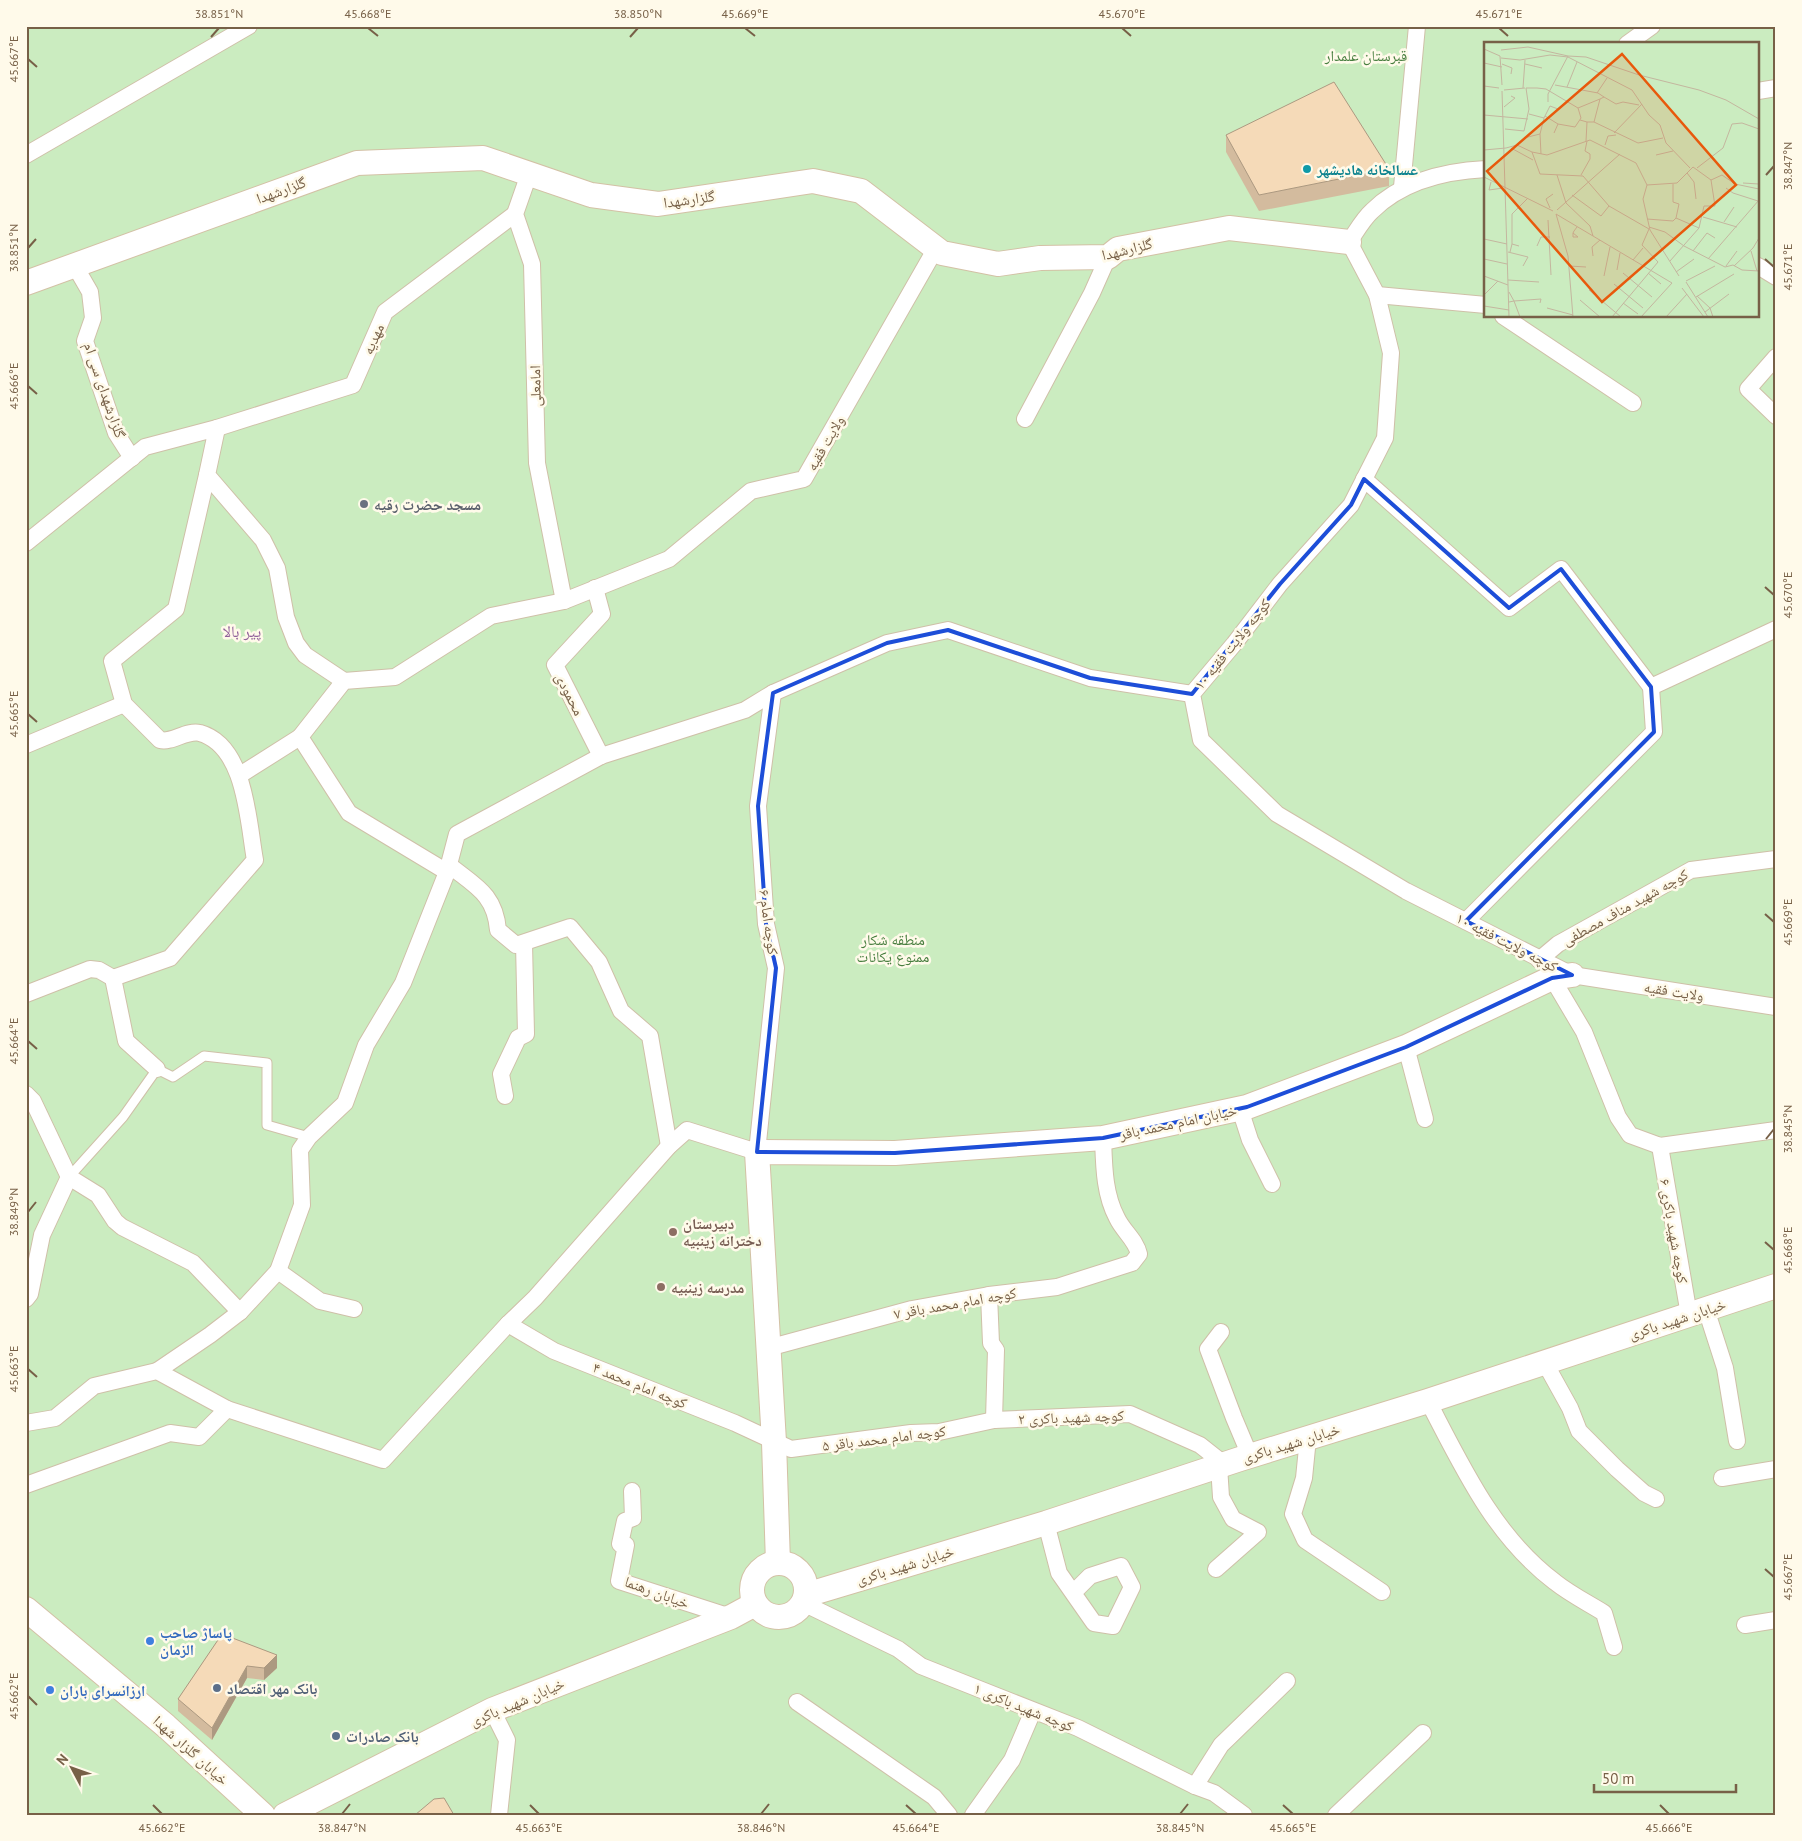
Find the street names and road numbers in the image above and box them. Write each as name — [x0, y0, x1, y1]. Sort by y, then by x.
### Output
street label: گلزارشهدا — [254, 172, 309, 208]
street label: گلزارشهدا — [662, 186, 716, 212]
street label: گلزارشهدا — [1100, 233, 1155, 264]
street label: مهدیه — [358, 321, 388, 357]
street label: گلزارشهدای سی ام — [79, 340, 130, 441]
street label: امامعلی — [525, 365, 546, 407]
street label: ولایت فقیه — [802, 412, 848, 474]
street label: کوچه ولایت فقیه ۱۰ — [1190, 595, 1274, 693]
street label: محمودی — [550, 669, 589, 719]
street label: کوچه شهید مناف مصطفی — [1559, 864, 1692, 950]
street label: کوچه امام ۶ — [754, 888, 783, 956]
street label: کوچه ولایت فقیه ۱۰ — [1453, 908, 1561, 976]
street label: ولایت فقیه — [1643, 977, 1705, 1005]
street label: خیابان امام محمد باقر — [1117, 1100, 1239, 1145]
street label: کوچه شهید باکری ۶ — [1654, 1177, 1693, 1285]
street label: کوچه امام محمد باقر ۷ — [892, 1283, 1018, 1324]
street label: خیابان شهید باکری — [1626, 1294, 1729, 1345]
street label: کوچه امام محمد ۴ — [590, 1357, 690, 1413]
street label: کوچه شهید باکری ۲ — [1018, 1406, 1124, 1429]
street label: خیابان شهید باکری — [1240, 1419, 1343, 1468]
street label: کوچه امام محمد باقر ۵ — [821, 1421, 947, 1456]
street label: خیابان شهید باکری — [854, 1541, 957, 1590]
street label: خیابان رهنما — [622, 1572, 692, 1614]
street label: خیابان شهید باکری — [467, 1673, 568, 1731]
street label: کوچه شهید باکری ۱ — [971, 1678, 1077, 1737]
street label: خیابان گلزار شهدا — [149, 1711, 233, 1790]

